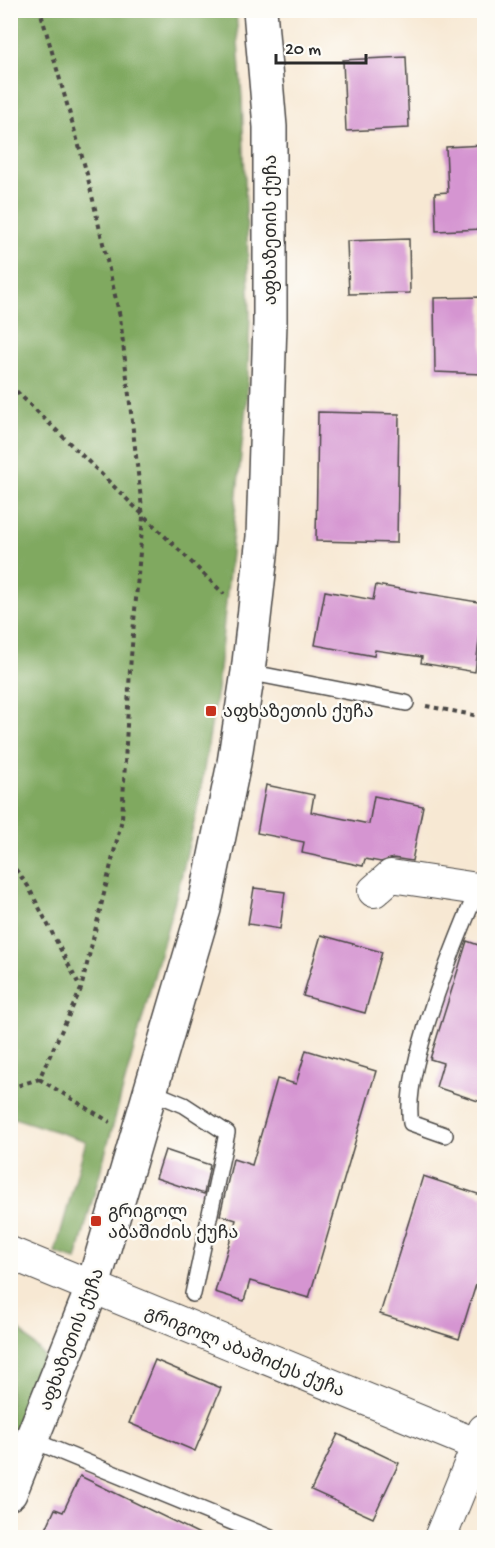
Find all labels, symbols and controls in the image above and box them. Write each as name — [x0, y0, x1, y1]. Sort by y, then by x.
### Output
scale bar — [276, 27, 366, 65]
text: 20 m — [285, 40, 321, 61]
street label: აფხაზეთის ქუჩა — [262, 155, 283, 305]
place label: აფხაზეთის ქუჩა — [223, 703, 374, 724]
marker: აფხაზეთის ქუჩა — [204, 704, 218, 718]
place label: გრიგოლ აბაშიძის ქუჩა — [108, 1202, 238, 1245]
marker: გრიგოლ აბაშიძის ქუჩა — [89, 1214, 103, 1228]
street label: აფხაზეთის ქუჩა — [37, 1266, 110, 1414]
street label: გრიგოლ აბაშიძეს ქუჩა — [141, 1303, 347, 1403]

